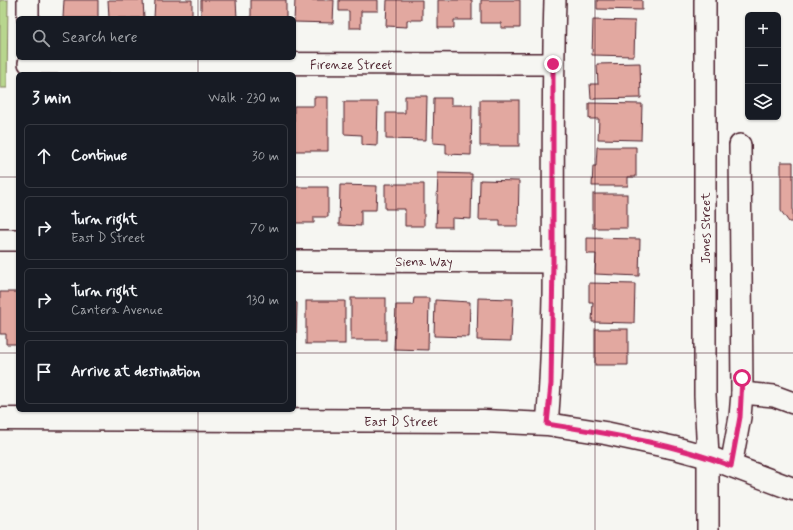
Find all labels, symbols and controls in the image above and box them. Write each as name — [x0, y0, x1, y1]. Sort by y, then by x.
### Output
map controls — [745, 12, 781, 120]
button: + — [745, 12, 781, 48]
search box — [16, 16, 296, 60]
icon: search — [30, 27, 52, 49]
text: Search here — [62, 28, 138, 48]
button: − — [745, 48, 781, 84]
route end — [544, 55, 562, 73]
street label: Firenze Street — [310, 57, 392, 74]
button: layers — [745, 84, 781, 120]
text: 3 min — [32, 87, 71, 109]
text: Walk · 230 m — [208, 90, 280, 107]
icon: ahead — [33, 145, 55, 167]
text: Continue — [71, 146, 127, 166]
text: 30 m — [252, 148, 279, 165]
street label: Jones Street — [698, 192, 715, 264]
text: Turn right — [71, 210, 138, 230]
icon: right — [33, 217, 55, 239]
text: 70 m — [250, 220, 279, 237]
text: East D Street — [71, 230, 145, 247]
street label: Siena Way — [395, 254, 453, 271]
text: Turn right — [71, 282, 138, 302]
icon: right — [33, 289, 55, 311]
text: 130 m — [246, 292, 279, 309]
text: Cantera Avenue — [71, 302, 163, 319]
icon: arrive — [33, 361, 55, 383]
text: Arrive at destination — [71, 362, 200, 382]
route start — [733, 369, 751, 387]
street label: East D Street — [364, 414, 438, 431]

